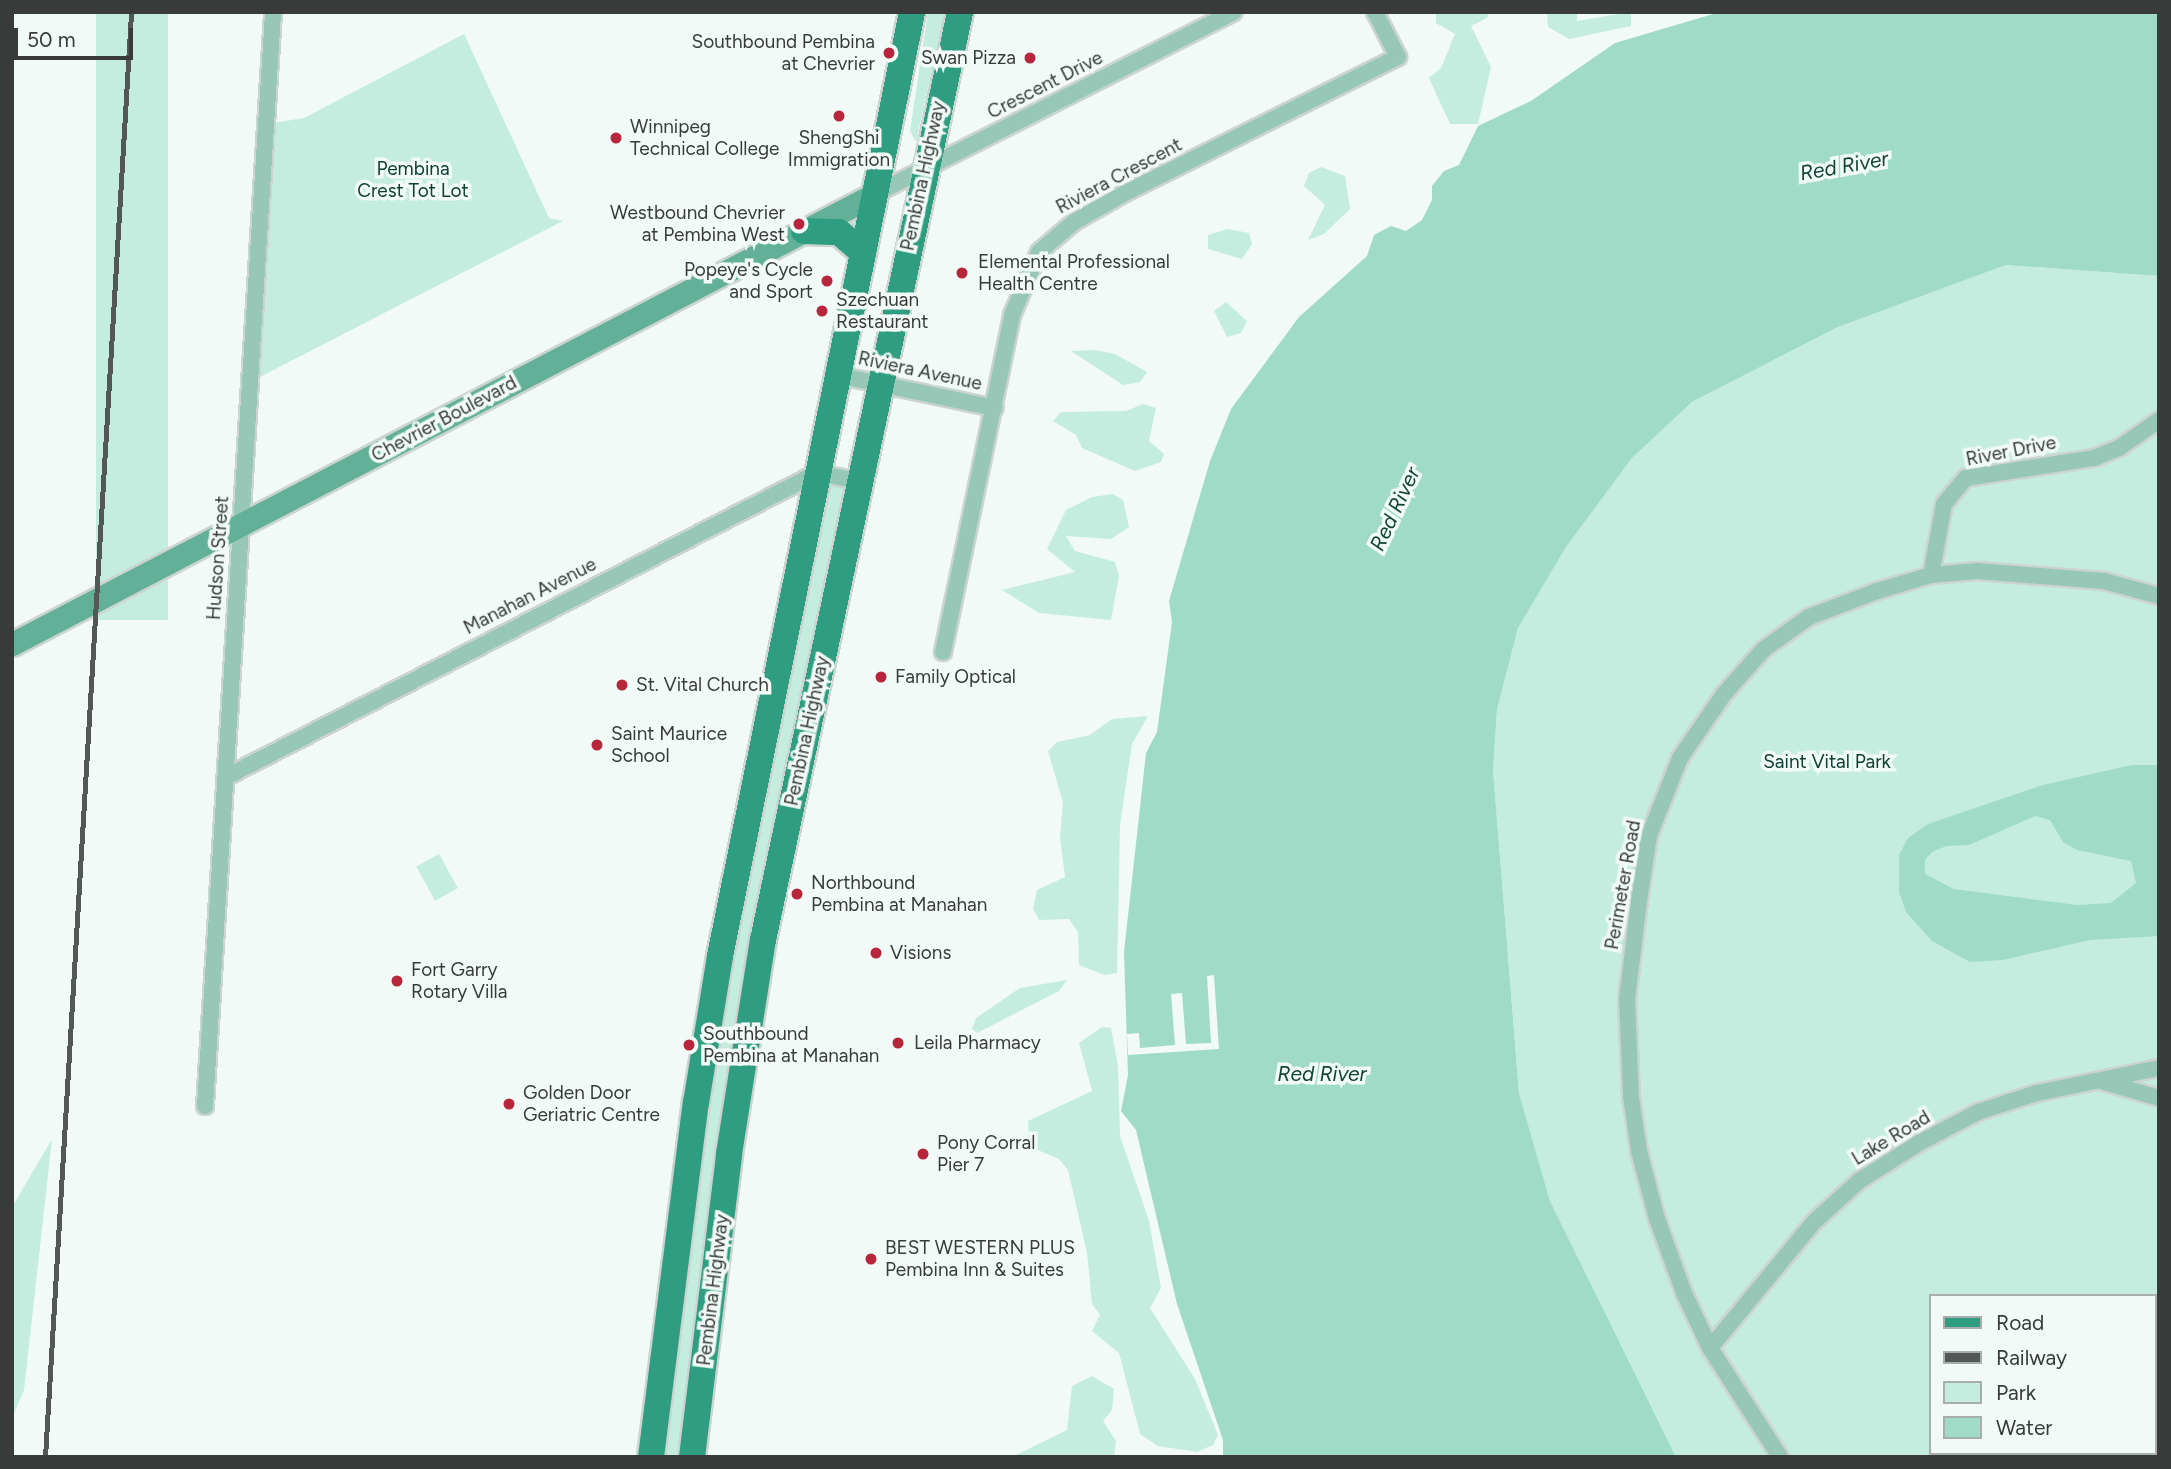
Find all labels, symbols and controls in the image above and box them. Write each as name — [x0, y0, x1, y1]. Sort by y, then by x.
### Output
scale bar — [18, 14, 136, 58]
text: 50 m — [27, 27, 76, 52]
place label: Southbound Pembina at Chevrier — [692, 31, 875, 75]
marker: Southbound Pembina at Chevrier — [881, 45, 897, 61]
street label: Crescent Drive — [984, 46, 1106, 124]
place label: Swan Pizza — [921, 47, 1016, 69]
marker: Swan Pizza — [1022, 50, 1038, 66]
street label: Pembina Highway — [896, 99, 950, 253]
marker: ShengShi Immigration — [831, 108, 847, 124]
place label: Winnipeg Technical College — [630, 116, 779, 160]
place label: ShengShi Immigration — [788, 127, 890, 171]
marker: Winnipeg Technical College — [608, 130, 624, 146]
street label: Riviera Crescent — [1052, 133, 1186, 219]
water label: Red River — [1798, 146, 1890, 186]
park label: Pembina Crest Tot Lot — [357, 158, 469, 202]
place label: Westbound Chevrier at Pembina West — [610, 202, 785, 246]
marker: Westbound Chevrier at Pembina West — [791, 216, 807, 232]
place label: Elemental Professional Health Centre — [978, 251, 1170, 295]
place label: Popeye's Cycle and Sport — [684, 259, 813, 303]
marker: Elemental Professional Health Centre — [952, 263, 972, 283]
marker: Popeye's Cycle and Sport — [819, 273, 835, 289]
place label: Szechuan Restaurant — [836, 289, 928, 333]
marker: Szechuan Restaurant — [814, 303, 830, 319]
street label: Riviera Avenue — [856, 347, 984, 395]
street label: Chevrier Boulevard — [368, 371, 520, 467]
street label: River Drive — [1964, 431, 2058, 471]
water label: Red River — [1365, 463, 1425, 555]
street label: Hudson Street — [202, 495, 234, 621]
street label: Manahan Avenue — [460, 553, 600, 639]
street label: Pembina Highway — [780, 654, 834, 808]
place label: Family Optical — [895, 666, 1016, 688]
marker: Family Optical — [873, 669, 889, 685]
place label: St. Vital Church — [636, 674, 769, 696]
marker: St. Vital Church — [614, 677, 630, 693]
place label: Saint Maurice School — [611, 723, 727, 767]
marker: Saint Maurice School — [589, 737, 605, 753]
park label: Saint Vital Park — [1763, 751, 1891, 773]
street label: Perimeter Road — [1600, 819, 1646, 951]
place label: Northbound Pembina at Manahan — [811, 872, 987, 916]
marker: Northbound Pembina at Manahan — [789, 886, 805, 902]
place label: Visions — [890, 942, 951, 964]
marker: Visions — [868, 945, 884, 961]
place label: Fort Garry Rotary Villa — [411, 959, 507, 1003]
marker: Fort Garry Rotary Villa — [389, 973, 405, 989]
place label: Southbound Pembina at Manahan — [703, 1023, 879, 1067]
place label: Leila Pharmacy — [914, 1032, 1041, 1054]
marker: Leila Pharmacy — [888, 1033, 908, 1053]
marker: Southbound Pembina at Manahan — [681, 1037, 697, 1053]
water label: Red River — [1277, 1061, 1367, 1087]
place label: Golden Door Geriatric Centre — [523, 1082, 660, 1126]
marker: Golden Door Geriatric Centre — [501, 1096, 517, 1112]
street label: Lake Road — [1848, 1106, 1934, 1170]
place label: Pony Corral Pier 7 — [937, 1132, 1035, 1176]
marker: Pony Corral Pier 7 — [915, 1146, 931, 1162]
street label: Pembina Highway — [692, 1213, 734, 1367]
place label: BEST WESTERN PLUS Pembina Inn & Suites — [885, 1237, 1075, 1281]
marker: BEST WESTERN PLUS Pembina Inn & Suites — [863, 1251, 879, 1267]
legend — [1930, 1294, 2157, 1455]
text: Road — [1996, 1310, 2044, 1335]
text: Railway — [1996, 1345, 2067, 1370]
text: Park — [1996, 1380, 2036, 1405]
text: Water — [1996, 1415, 2052, 1440]

